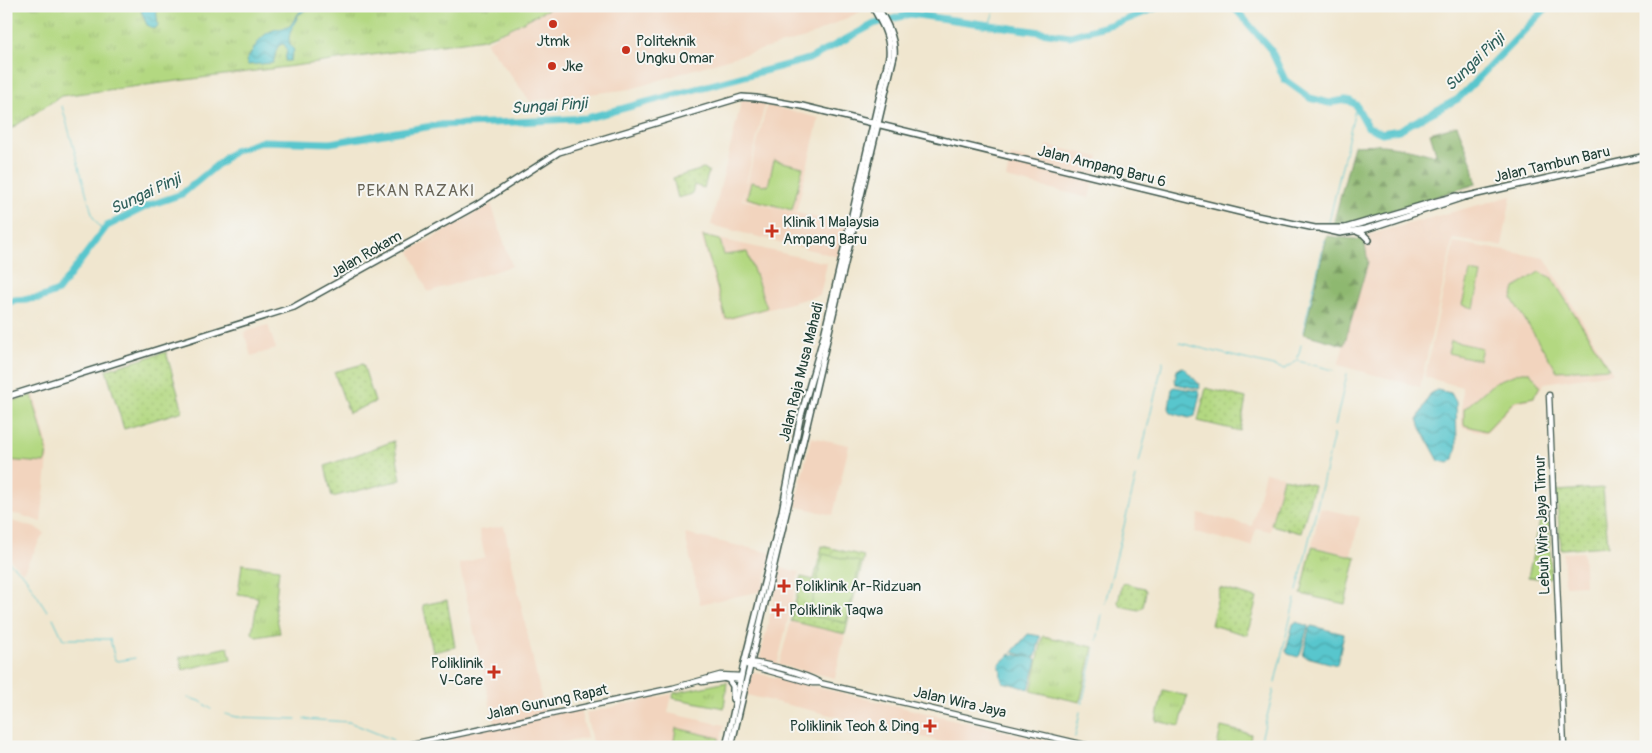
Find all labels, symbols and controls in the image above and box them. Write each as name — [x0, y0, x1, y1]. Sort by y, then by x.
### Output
marker: Jtmk — [547, 18, 559, 30]
water label: Sungai Pinji — [1441, 27, 1510, 95]
place label: Jtmk — [537, 32, 570, 51]
place label: Politeknik Ungku Omar — [636, 32, 715, 68]
marker: Politeknik Ungku Omar — [620, 44, 632, 56]
place label: Jke — [562, 57, 583, 76]
marker: Jke — [546, 60, 558, 72]
water label: Sungai Pinji — [511, 93, 589, 119]
street label: Jalan Ampang Baru 6 — [1036, 141, 1168, 192]
street label: Jalan Tambun Baru — [1492, 142, 1612, 187]
water label: Sungai Pinji — [107, 168, 186, 219]
district label: PEKAN RAZAKI — [357, 181, 475, 201]
place label: Klinik 1 Malaysia Ampang Baru — [783, 213, 879, 249]
marker: Klinik 1 Malaysia Ampang Baru — [765, 224, 779, 238]
street label: Jalan Rokam — [327, 226, 405, 282]
street label: Jalan Raja Musa Mahadi — [775, 300, 828, 444]
street label: Lebuh Wira Jaya Timur — [1531, 454, 1554, 595]
place label: Poliklinik Ar-Ridzuan — [795, 577, 921, 596]
marker: Poliklinik Ar-Ridzuan — [777, 579, 791, 593]
place label: Poliklinik Taqwa — [789, 601, 883, 620]
marker: Poliklinik Taqwa — [771, 603, 785, 617]
place label: Poliklinik V-Care — [431, 654, 484, 690]
marker: Poliklinik V-Care — [487, 665, 501, 679]
street label: Jalan Gunung Rapat — [484, 680, 611, 725]
street label: Jalan Wira Jaya — [912, 683, 1008, 722]
place label: Poliklinik Teoh & Ding — [790, 717, 919, 736]
marker: Poliklinik Teoh & Ding — [923, 719, 937, 733]

